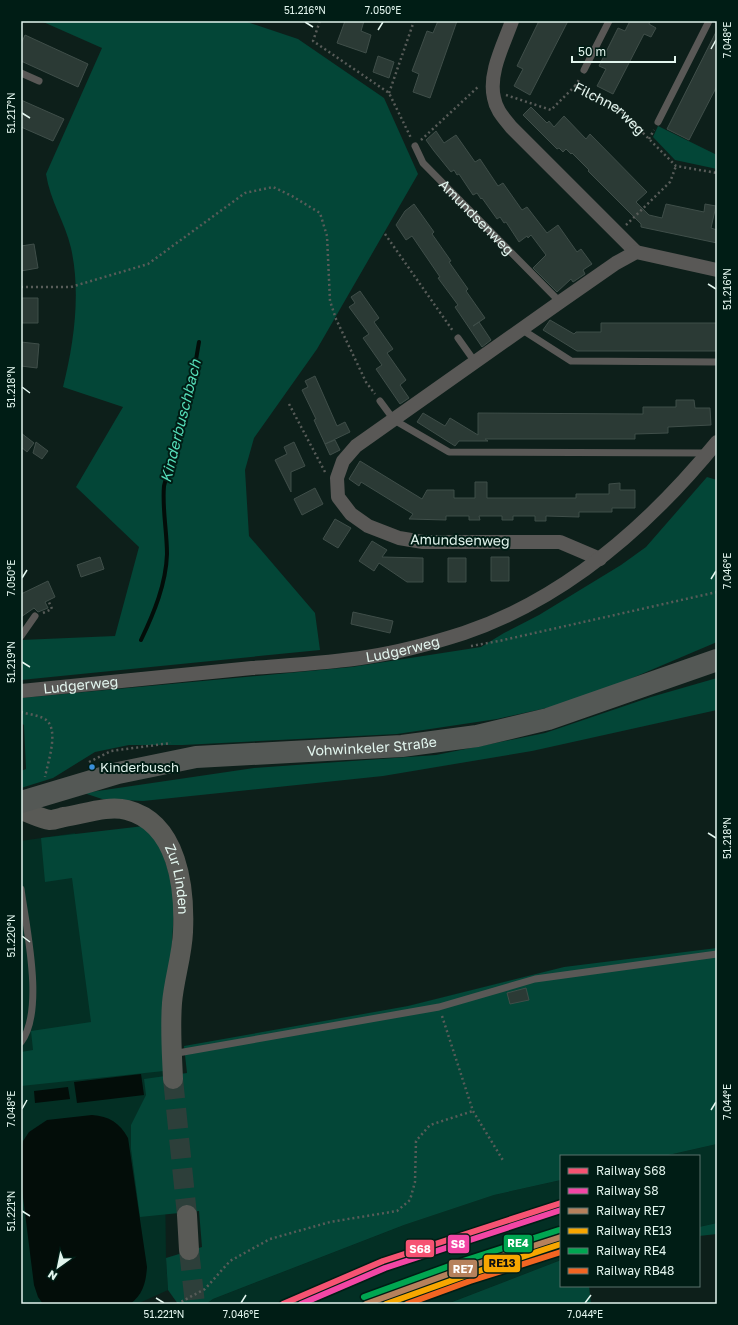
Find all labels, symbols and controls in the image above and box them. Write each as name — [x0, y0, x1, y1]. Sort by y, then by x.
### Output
text: 51.216°N — [284, 4, 326, 16]
text: 7.050°E — [365, 4, 401, 16]
text: 7.048°E — [721, 22, 733, 58]
scale bar — [572, 38, 675, 64]
text: 50 m — [578, 44, 606, 59]
street label: Filchnerweg — [571, 78, 649, 138]
text: 51.217°N — [5, 92, 17, 134]
street label: Amundsenweg — [436, 176, 518, 258]
text: 51.216°N — [721, 268, 733, 310]
water label: Kinderbuschbach — [156, 357, 204, 484]
text: 51.218°N — [5, 366, 17, 408]
street label: Amundsenweg — [410, 530, 510, 549]
text: 7.046°E — [721, 553, 733, 589]
text: 7.050°E — [5, 560, 17, 596]
street label: Ludgerweg — [364, 632, 441, 665]
text: 51.219°N — [5, 641, 17, 683]
street label: Ludgerweg — [42, 672, 119, 697]
street label: Vohwinkeler Straße — [306, 732, 438, 759]
place label: Kinderbusch — [100, 759, 179, 775]
marker: Kinderbusch — [87, 762, 97, 772]
text: 51.218°N — [721, 817, 733, 859]
street label: Zur Linden — [162, 841, 192, 915]
text: 51.220°N — [5, 915, 17, 957]
text: 7.044°E — [721, 1084, 733, 1120]
text: 7.048°E — [5, 1091, 17, 1127]
legend — [560, 1155, 700, 1287]
text: Railway S68 — [596, 1163, 666, 1178]
text: Railway S8 — [596, 1183, 659, 1198]
text: 51.221°N — [5, 1191, 17, 1231]
text: Railway RE7 — [596, 1203, 665, 1218]
text: Railway RE13 — [596, 1223, 672, 1238]
line badge: S8 — [447, 1234, 470, 1254]
line badge: RE4 — [503, 1234, 533, 1253]
text: RE4 — [507, 1236, 529, 1249]
text: S8 — [451, 1237, 465, 1250]
line badge: S68 — [405, 1239, 435, 1258]
text: S68 — [409, 1242, 431, 1255]
text: Railway RE4 — [596, 1243, 666, 1258]
north arrow — [38, 1247, 78, 1287]
line badge: RE13 — [483, 1254, 521, 1273]
text: RE13 — [489, 1256, 516, 1269]
line badge: RE7 — [448, 1259, 478, 1278]
text: RE7 — [453, 1262, 473, 1275]
text: Railway RB48 — [596, 1263, 674, 1278]
text: N — [45, 1268, 59, 1284]
text: 51.221°N — [144, 1308, 184, 1320]
text: 7.046°E — [223, 1308, 259, 1320]
text: 7.044°E — [567, 1308, 603, 1320]

